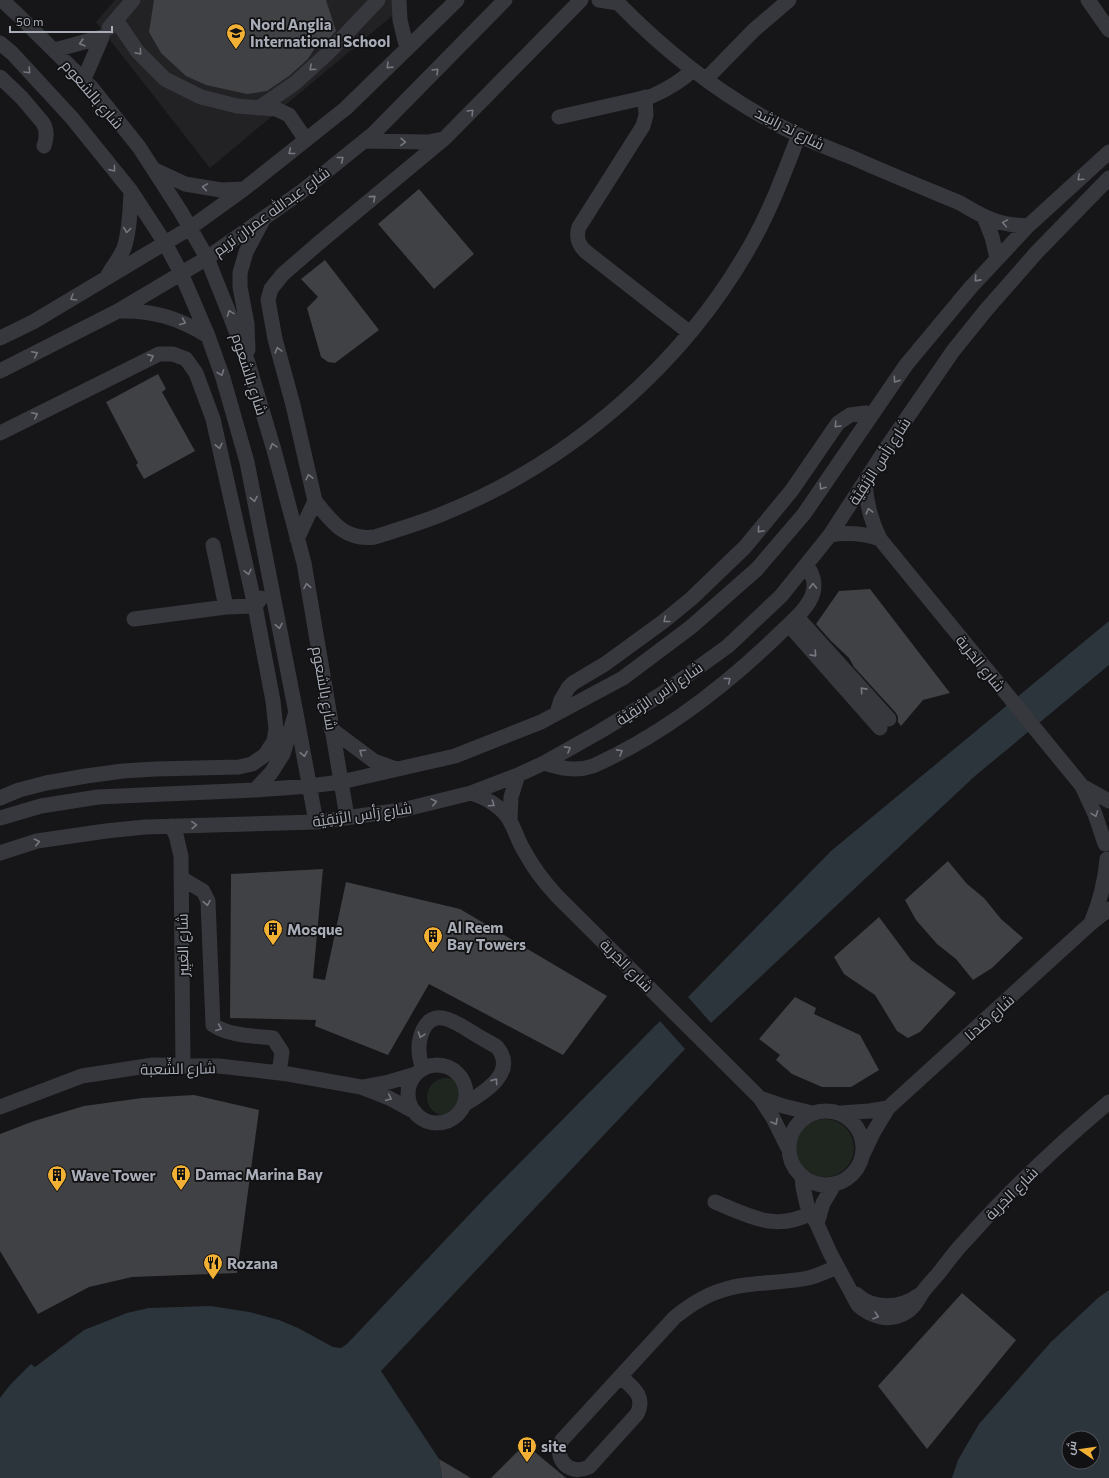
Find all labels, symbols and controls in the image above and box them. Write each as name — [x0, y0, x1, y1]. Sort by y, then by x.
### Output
scale bar — [10, 8, 112, 34]
text: 50 m — [16, 14, 44, 28]
place label: Nord Anglia International School — [250, 15, 390, 50]
school or university icon: Nord Anglia International School — [225, 22, 247, 50]
one-way arrow — [78, 38, 85, 47]
one-way arrow — [134, 47, 141, 55]
street label: شارع بالشعوم — [56, 56, 128, 134]
one-way arrow — [386, 62, 394, 69]
one-way arrow — [309, 63, 316, 70]
one-way arrow — [23, 66, 30, 73]
one-way arrow — [431, 68, 439, 76]
street label: شارع نَد راشِد — [751, 103, 828, 156]
one-way arrow — [466, 109, 474, 117]
one-way arrow — [400, 138, 406, 146]
one-way arrow — [289, 147, 296, 154]
one-way arrow — [337, 157, 344, 164]
street label: شارع عبدالله عمران تريم — [209, 163, 335, 262]
one-way arrow — [108, 164, 115, 171]
one-way arrow — [1077, 174, 1085, 181]
one-way arrow — [202, 183, 208, 192]
one-way arrow — [369, 196, 376, 203]
one-way arrow — [1002, 220, 1008, 228]
one-way arrow — [123, 226, 132, 233]
one-way arrow — [975, 274, 982, 282]
one-way arrow — [70, 293, 77, 301]
one-way arrow — [226, 310, 234, 317]
one-way arrow — [179, 318, 186, 326]
street label: شارع بالشعوم — [225, 331, 272, 418]
one-way arrow — [274, 347, 283, 354]
one-way arrow — [31, 351, 38, 359]
one-way arrow — [147, 354, 155, 362]
one-way arrow — [217, 369, 225, 376]
one-way arrow — [893, 376, 901, 383]
one-way arrow — [31, 413, 38, 420]
street label: شارع رَأس الرَّنقِيَّة — [844, 414, 916, 510]
one-way arrow — [834, 420, 842, 428]
one-way arrow — [214, 443, 222, 449]
one-way arrow — [269, 443, 278, 450]
one-way arrow — [306, 473, 314, 480]
one-way arrow — [819, 483, 827, 490]
one-way arrow — [249, 496, 258, 502]
one-way arrow — [865, 508, 874, 515]
one-way arrow — [757, 525, 764, 532]
one-way arrow — [243, 569, 251, 576]
one-way arrow — [304, 583, 312, 589]
one-way arrow — [809, 583, 818, 589]
one-way arrow — [664, 615, 671, 622]
one-way arrow — [275, 623, 283, 629]
street label: شارع الجَرية — [950, 631, 1009, 697]
street label: شارع بالشعوم — [306, 645, 341, 732]
one-way arrow — [810, 650, 817, 657]
street label: شارع رَأس الرَّنقِيَّة — [612, 658, 707, 731]
one-way arrow — [723, 678, 730, 685]
one-way arrow — [861, 688, 868, 695]
one-way arrow — [564, 747, 571, 754]
one-way arrow — [360, 750, 367, 757]
one-way arrow — [616, 750, 623, 757]
one-way arrow — [299, 751, 308, 757]
street label: شارع رَأس الرَّنقِيَّة — [311, 798, 413, 833]
one-way arrow — [431, 798, 438, 806]
one-way arrow — [488, 799, 495, 806]
one-way arrow — [1091, 811, 1099, 818]
one-way arrow — [191, 821, 197, 830]
one-way arrow — [34, 838, 41, 846]
one-way arrow — [203, 900, 211, 906]
street label: شارع العَبِير — [172, 913, 195, 978]
building icon: Mosque — [262, 918, 284, 946]
place label: Al Reem Bay Towers — [447, 918, 526, 953]
place label: Mosque — [287, 920, 343, 938]
building icon: Al Reem Bay Towers — [422, 925, 444, 953]
street label: شارع الجَرية — [595, 935, 657, 997]
street label: شارع ضَدنا — [960, 990, 1020, 1046]
one-way arrow — [216, 1024, 223, 1032]
one-way arrow — [418, 1032, 426, 1039]
street label: شارع الشِّعبة — [140, 1056, 216, 1081]
one-way arrow — [490, 1078, 497, 1085]
one-way arrow — [384, 1093, 392, 1101]
one-way arrow — [771, 1118, 778, 1125]
building icon: Damac Marina Bay — [170, 1163, 192, 1191]
street label: شارع الجَرية — [981, 1163, 1043, 1225]
building icon: Wave Tower — [46, 1164, 68, 1192]
place label: Damac Marina Bay — [195, 1165, 324, 1183]
place label: Wave Tower — [71, 1166, 156, 1184]
restaurant icon: Rozana — [202, 1252, 224, 1280]
place label: Rozana — [227, 1254, 278, 1272]
one-way arrow — [873, 1311, 880, 1320]
north arrow — [1061, 1430, 1101, 1470]
building icon: site — [516, 1435, 538, 1463]
place label: site — [541, 1437, 566, 1455]
text: ش — [1063, 1439, 1080, 1456]

